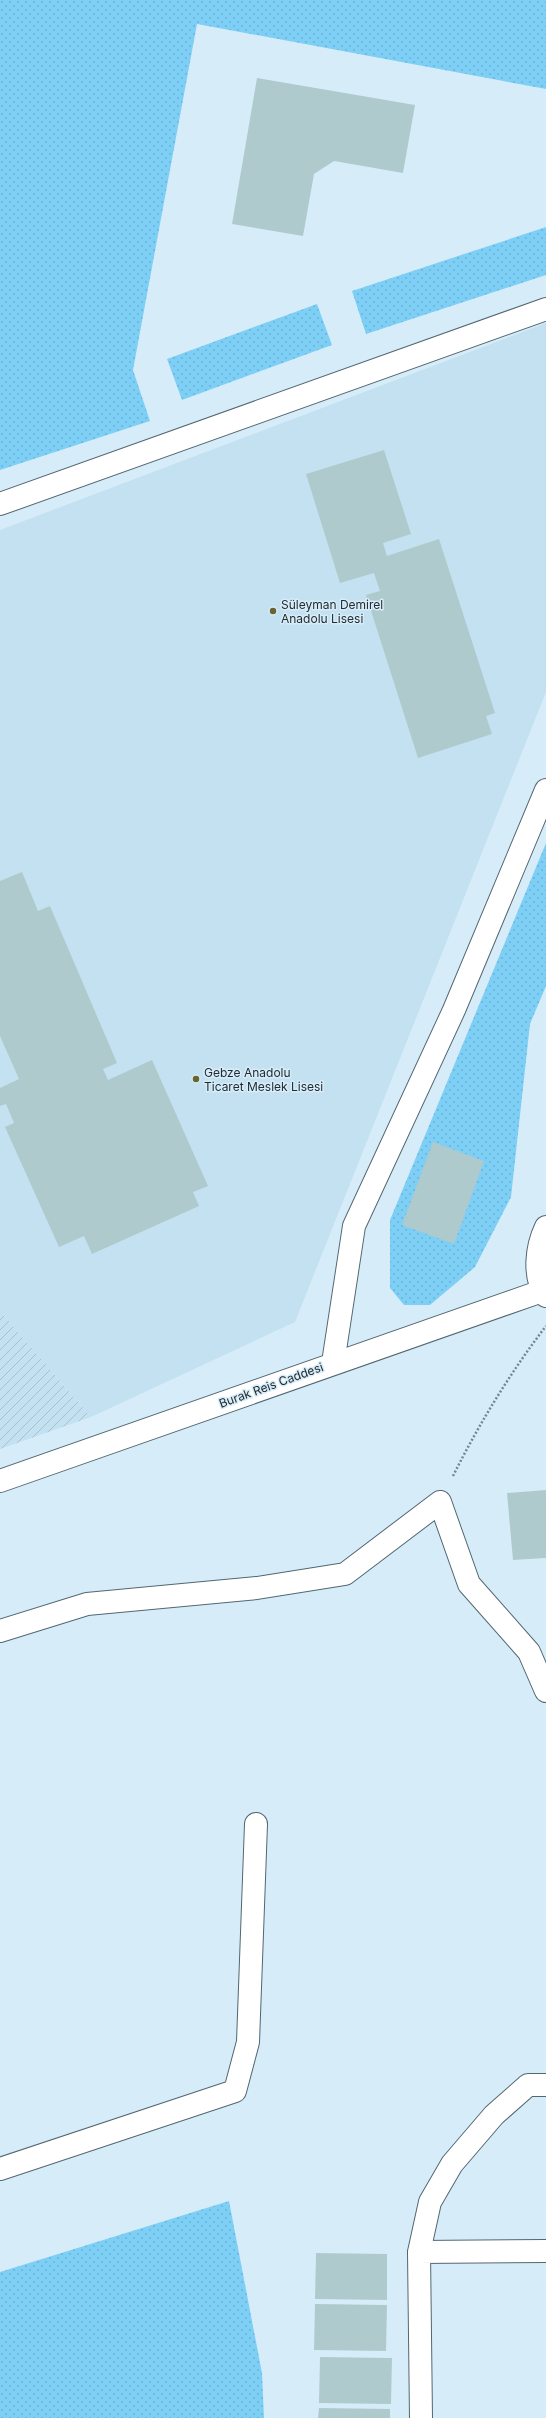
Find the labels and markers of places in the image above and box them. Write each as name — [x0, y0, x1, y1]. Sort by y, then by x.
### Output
place label: Süleyman Demirel Anadolu Lisesi — [281, 597, 383, 626]
marker: Süleyman Demirel Anadolu Lisesi — [268, 606, 278, 616]
place label: Gebze Anadolu Ticaret Meslek Lisesi — [204, 1065, 323, 1094]
marker: Gebze Anadolu Ticaret Meslek Lisesi — [191, 1074, 201, 1084]

